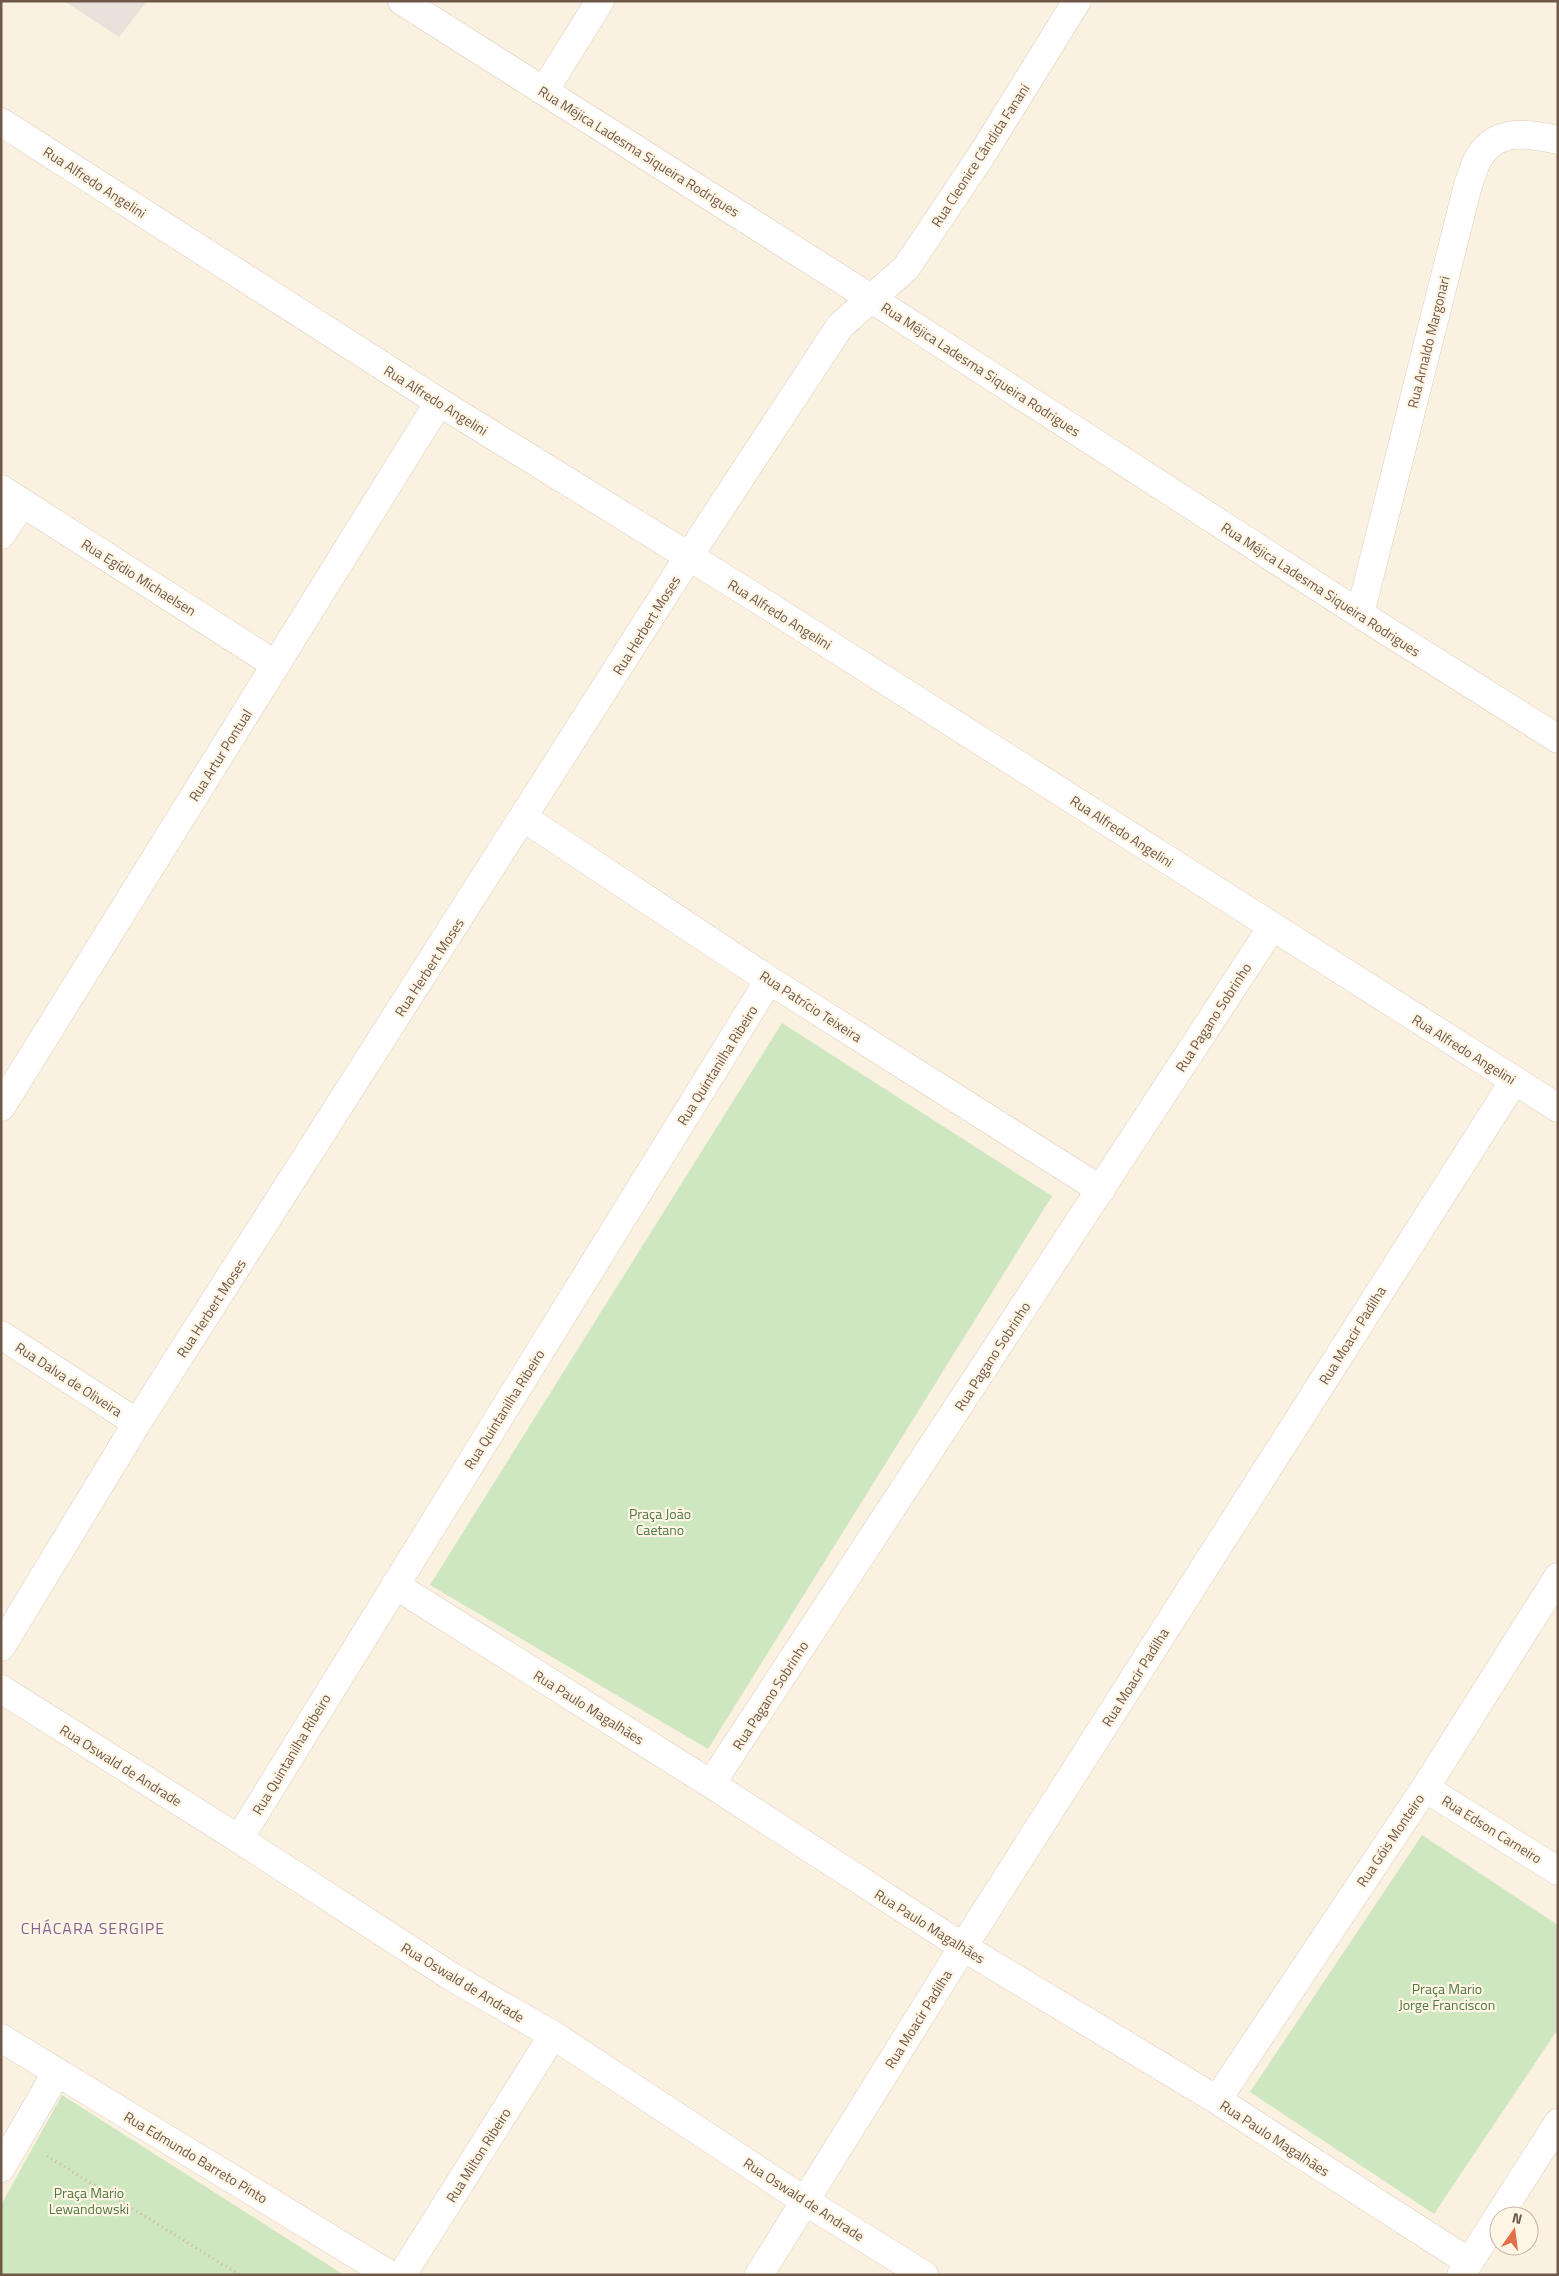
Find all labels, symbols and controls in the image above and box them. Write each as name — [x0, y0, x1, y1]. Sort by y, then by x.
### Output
street label: Rua Cleonice Cândida Fanani — [926, 79, 1034, 231]
street label: Rua Méjica Ladesma Siqueira Rodrigues — [534, 80, 744, 222]
street label: Rua Alfredo Angelini — [39, 141, 151, 223]
street label: Rua Arnaldo Margonari — [1401, 274, 1455, 410]
street label: Rua Méjica Ladesma Siqueira Rodrigues — [877, 297, 1085, 441]
street label: Rua Alfredo Angelini — [380, 360, 492, 440]
street label: Rua Méjica Ladesma Siqueira Rodrigues — [1217, 517, 1425, 661]
street label: Rua Egídio Michaelsen — [78, 533, 200, 621]
street label: Rua Herbert Moses — [607, 571, 685, 679]
street label: Rua Alfredo Angelini — [724, 574, 836, 654]
street label: Rua Artur Pontual — [183, 705, 257, 805]
street label: Rua Alfredo Angelini — [1066, 790, 1178, 872]
street label: Rua Herbert Moses — [389, 914, 469, 1020]
street label: Rua Pagano Sobrinho — [1170, 958, 1256, 1076]
street label: Rua Patrício Teixeira — [756, 965, 866, 1047]
street label: Rua Quintanilha Ribeiro — [672, 1001, 762, 1129]
street label: Rua Alfredo Angelini — [1408, 1009, 1520, 1089]
street label: Rua Herbert Moses — [171, 1255, 251, 1361]
street label: Rua Moacir Padilha — [1313, 1282, 1391, 1388]
street label: Rua Pagano Sobrinho — [949, 1297, 1035, 1415]
street label: Rua Dalva de Oliveira — [11, 1336, 127, 1422]
street label: Rua Quintanilha Ribeiro — [459, 1345, 549, 1473]
park label: Praça João Caetano — [629, 1503, 691, 1540]
street label: Rua Moacir Padilha — [1096, 1624, 1174, 1730]
street label: Rua Pagano Sobrinho — [727, 1636, 813, 1754]
street label: Rua Paulo Magalhães — [530, 1664, 648, 1750]
street label: Rua Quintanilha Ribeiro — [246, 1689, 336, 1819]
street label: Rua Oswald de Andrade — [56, 1719, 186, 1811]
street label: Rua Góis Monteiro — [1351, 1789, 1429, 1891]
street label: Rua Edson Carneiro — [1438, 1790, 1546, 1868]
street label: Rua Paulo Magalhães — [871, 1883, 989, 1969]
district label: CHÁCARA SERGIPE — [21, 1916, 165, 1940]
street label: Rua Oswald de Andrade — [397, 1937, 529, 2027]
street label: Rua Moacir Padilha — [879, 1966, 957, 2072]
park label: Praça Mario Jorge Franciscon — [1399, 1978, 1495, 2015]
street label: Rua Paulo Magalhães — [1216, 2095, 1334, 2181]
street label: Rua Milton Ribeiro — [440, 2103, 516, 2207]
street label: Rua Edmundo Barreto Pinto — [120, 2106, 272, 2208]
street label: Rua Oswald de Andrade — [739, 2152, 869, 2246]
park label: Praça Mario Lewandowski — [49, 2182, 129, 2219]
north arrow — [1489, 2206, 1539, 2256]
text: N — [1510, 2207, 1525, 2229]

